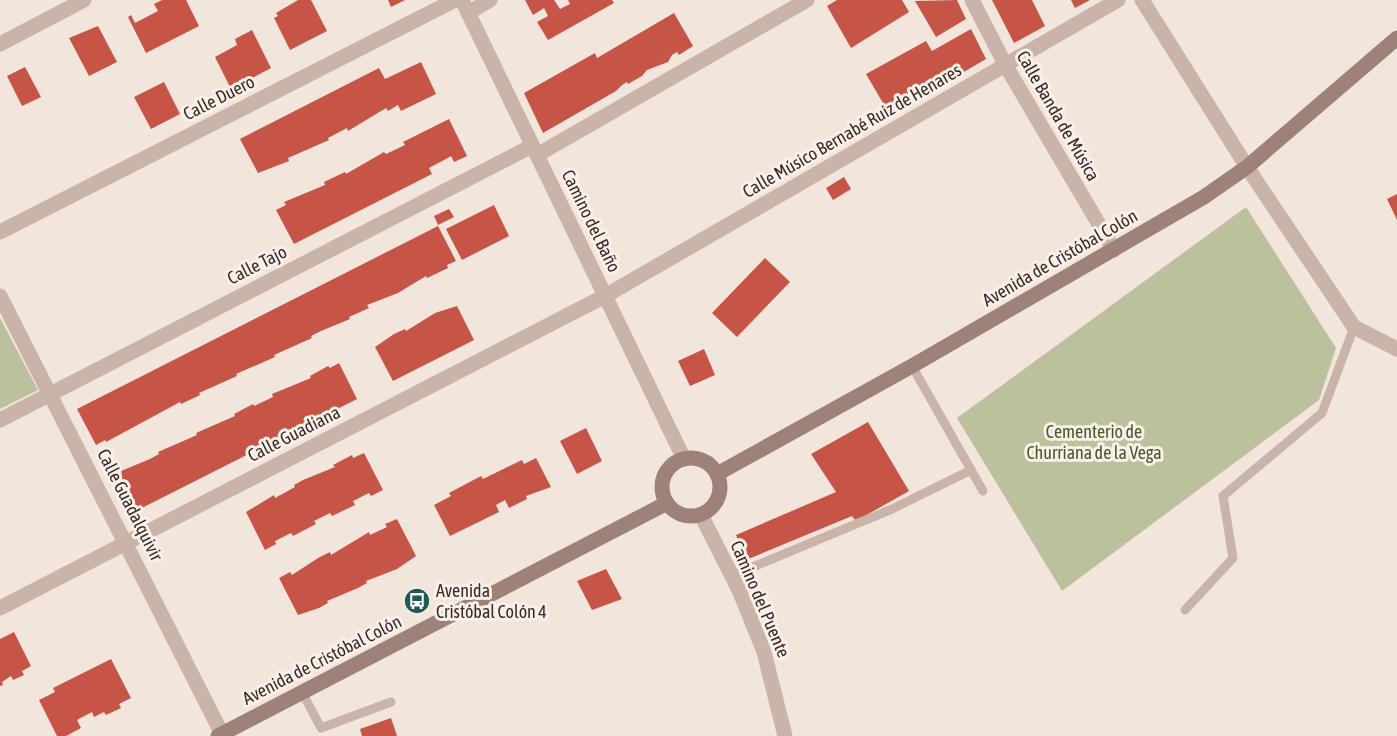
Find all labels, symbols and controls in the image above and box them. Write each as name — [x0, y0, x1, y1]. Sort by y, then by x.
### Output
street label: Calle Banda de Música — [1013, 47, 1104, 185]
street label: Calle Músico Bernabé Ruiz de Henares — [739, 59, 965, 202]
street label: Calle Duero — [180, 71, 258, 124]
street label: Camino del Baño — [558, 166, 625, 275]
street label: Avenida de Cristóbal Colón — [979, 205, 1141, 311]
street label: Calle Tajo — [223, 241, 290, 288]
street label: Calle Guadiana — [244, 401, 344, 466]
park label: Cementerio de Churriana de la Vega — [1026, 421, 1162, 463]
street label: Calle Guadalquivir — [93, 445, 168, 565]
street label: Camino del Puente — [726, 537, 795, 660]
place label: Avenida Cristóbal Colón 4 — [436, 580, 547, 622]
bus stop icon: Avenida Cristóbal Colón 4 — [402, 586, 432, 616]
street label: Avenida de Cristóbal Colón — [239, 610, 405, 709]

